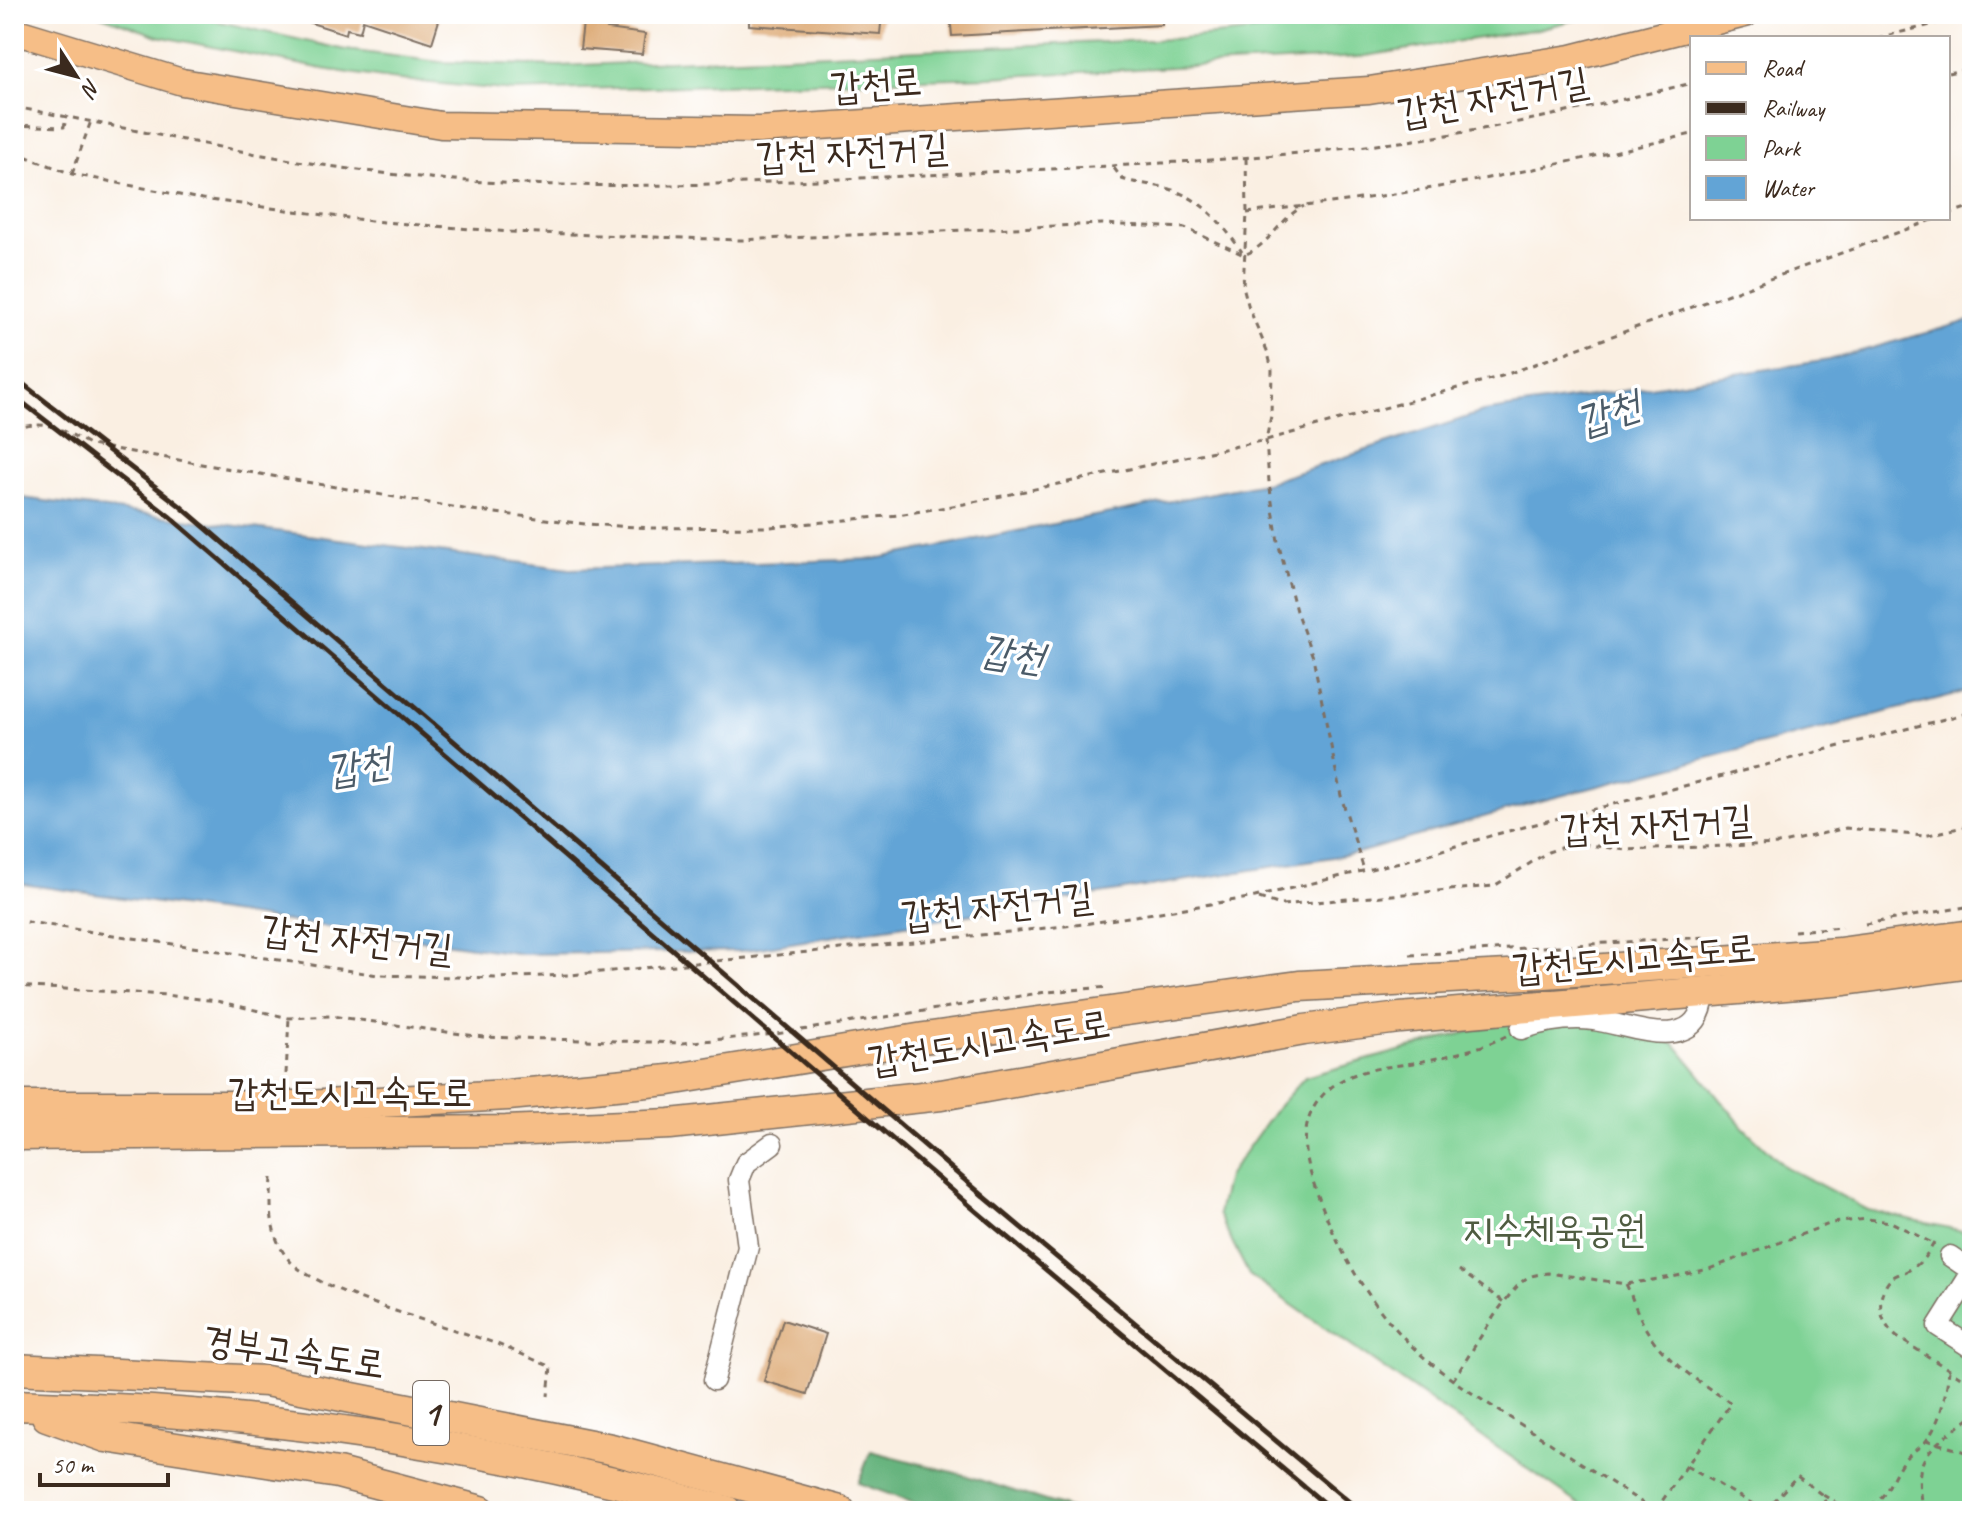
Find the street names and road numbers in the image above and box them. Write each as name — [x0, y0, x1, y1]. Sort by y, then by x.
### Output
street label: 갑천로 — [829, 57, 923, 111]
street label: 갑천 자전거길 — [1394, 57, 1592, 137]
street label: 갑천 자전거길 — [755, 123, 949, 181]
street label: 갑천 자전거길 — [1559, 795, 1753, 853]
street label: 갑천 자전거길 — [899, 873, 1095, 939]
street label: 갑천 자전거길 — [259, 906, 455, 972]
street label: 갑천도시고속도로 — [1510, 924, 1758, 992]
street label: 갑천도시고속도로 — [865, 1000, 1113, 1084]
street label: 갑천도시고속도로 — [228, 1069, 472, 1116]
street label: 경부고속도로 — [200, 1316, 388, 1388]
road number: 1 — [413, 1381, 449, 1445]

